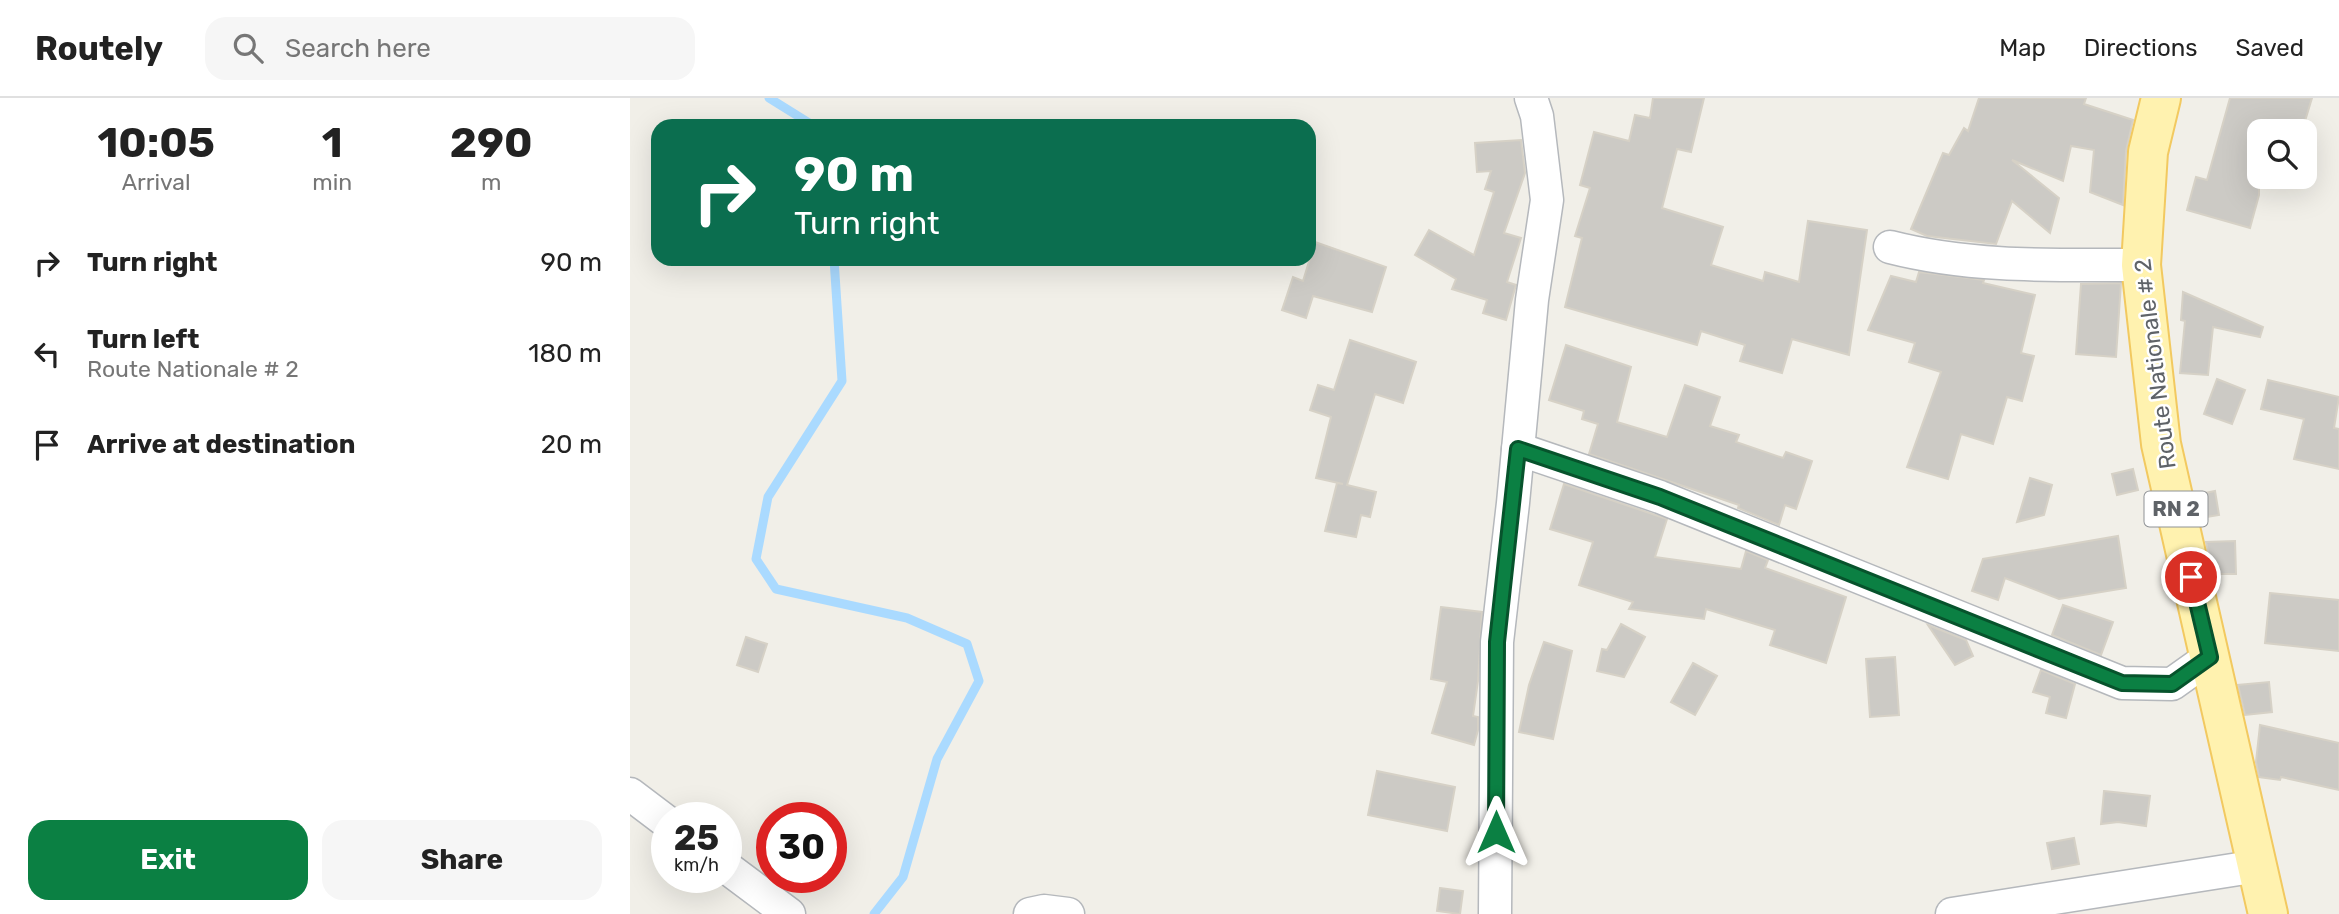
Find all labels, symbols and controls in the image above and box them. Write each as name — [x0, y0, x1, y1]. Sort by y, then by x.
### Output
search box — [205, 17, 695, 80]
text: Routely — [35, 29, 163, 68]
icon: search — [229, 29, 267, 67]
text: Search here — [285, 33, 431, 64]
text: Map — [1999, 34, 2046, 62]
text: Directions — [2084, 34, 2197, 62]
text: Saved — [2235, 34, 2304, 62]
text: 10:05 — [97, 118, 215, 168]
text: 1 — [322, 118, 343, 168]
text: 290 — [450, 118, 533, 168]
map controls — [2247, 119, 2317, 189]
button: search — [2247, 119, 2317, 189]
text: 90 m — [794, 145, 914, 203]
icon: right — [679, 147, 770, 238]
text: Arrival — [122, 168, 191, 196]
text: min — [312, 168, 352, 196]
text: m — [481, 168, 501, 196]
text: Turn right — [794, 204, 939, 242]
icon: right — [28, 244, 66, 282]
text: Turn right — [87, 247, 217, 278]
text: 90 m — [541, 247, 602, 278]
street label: Route Nationale # 2 — [2128, 257, 2182, 471]
text: Turn left — [87, 324, 199, 355]
icon: left — [28, 335, 66, 373]
text: 180 m — [528, 338, 602, 369]
text: Route Nationale # 2 — [87, 355, 299, 383]
icon: arrive — [28, 426, 66, 464]
text: Arrive at destination — [87, 429, 355, 460]
text: 20 m — [541, 429, 602, 460]
road number: RN 2 — [2144, 492, 2208, 526]
pin — [2161, 547, 2221, 607]
icon: arrive — [2172, 558, 2210, 596]
position arrow — [1459, 795, 1533, 869]
speed limit sign: 30 — [756, 802, 847, 893]
text: 25 — [674, 817, 719, 859]
button: Exit — [28, 820, 308, 900]
button: Share — [322, 820, 602, 900]
text: km/h — [674, 854, 719, 876]

